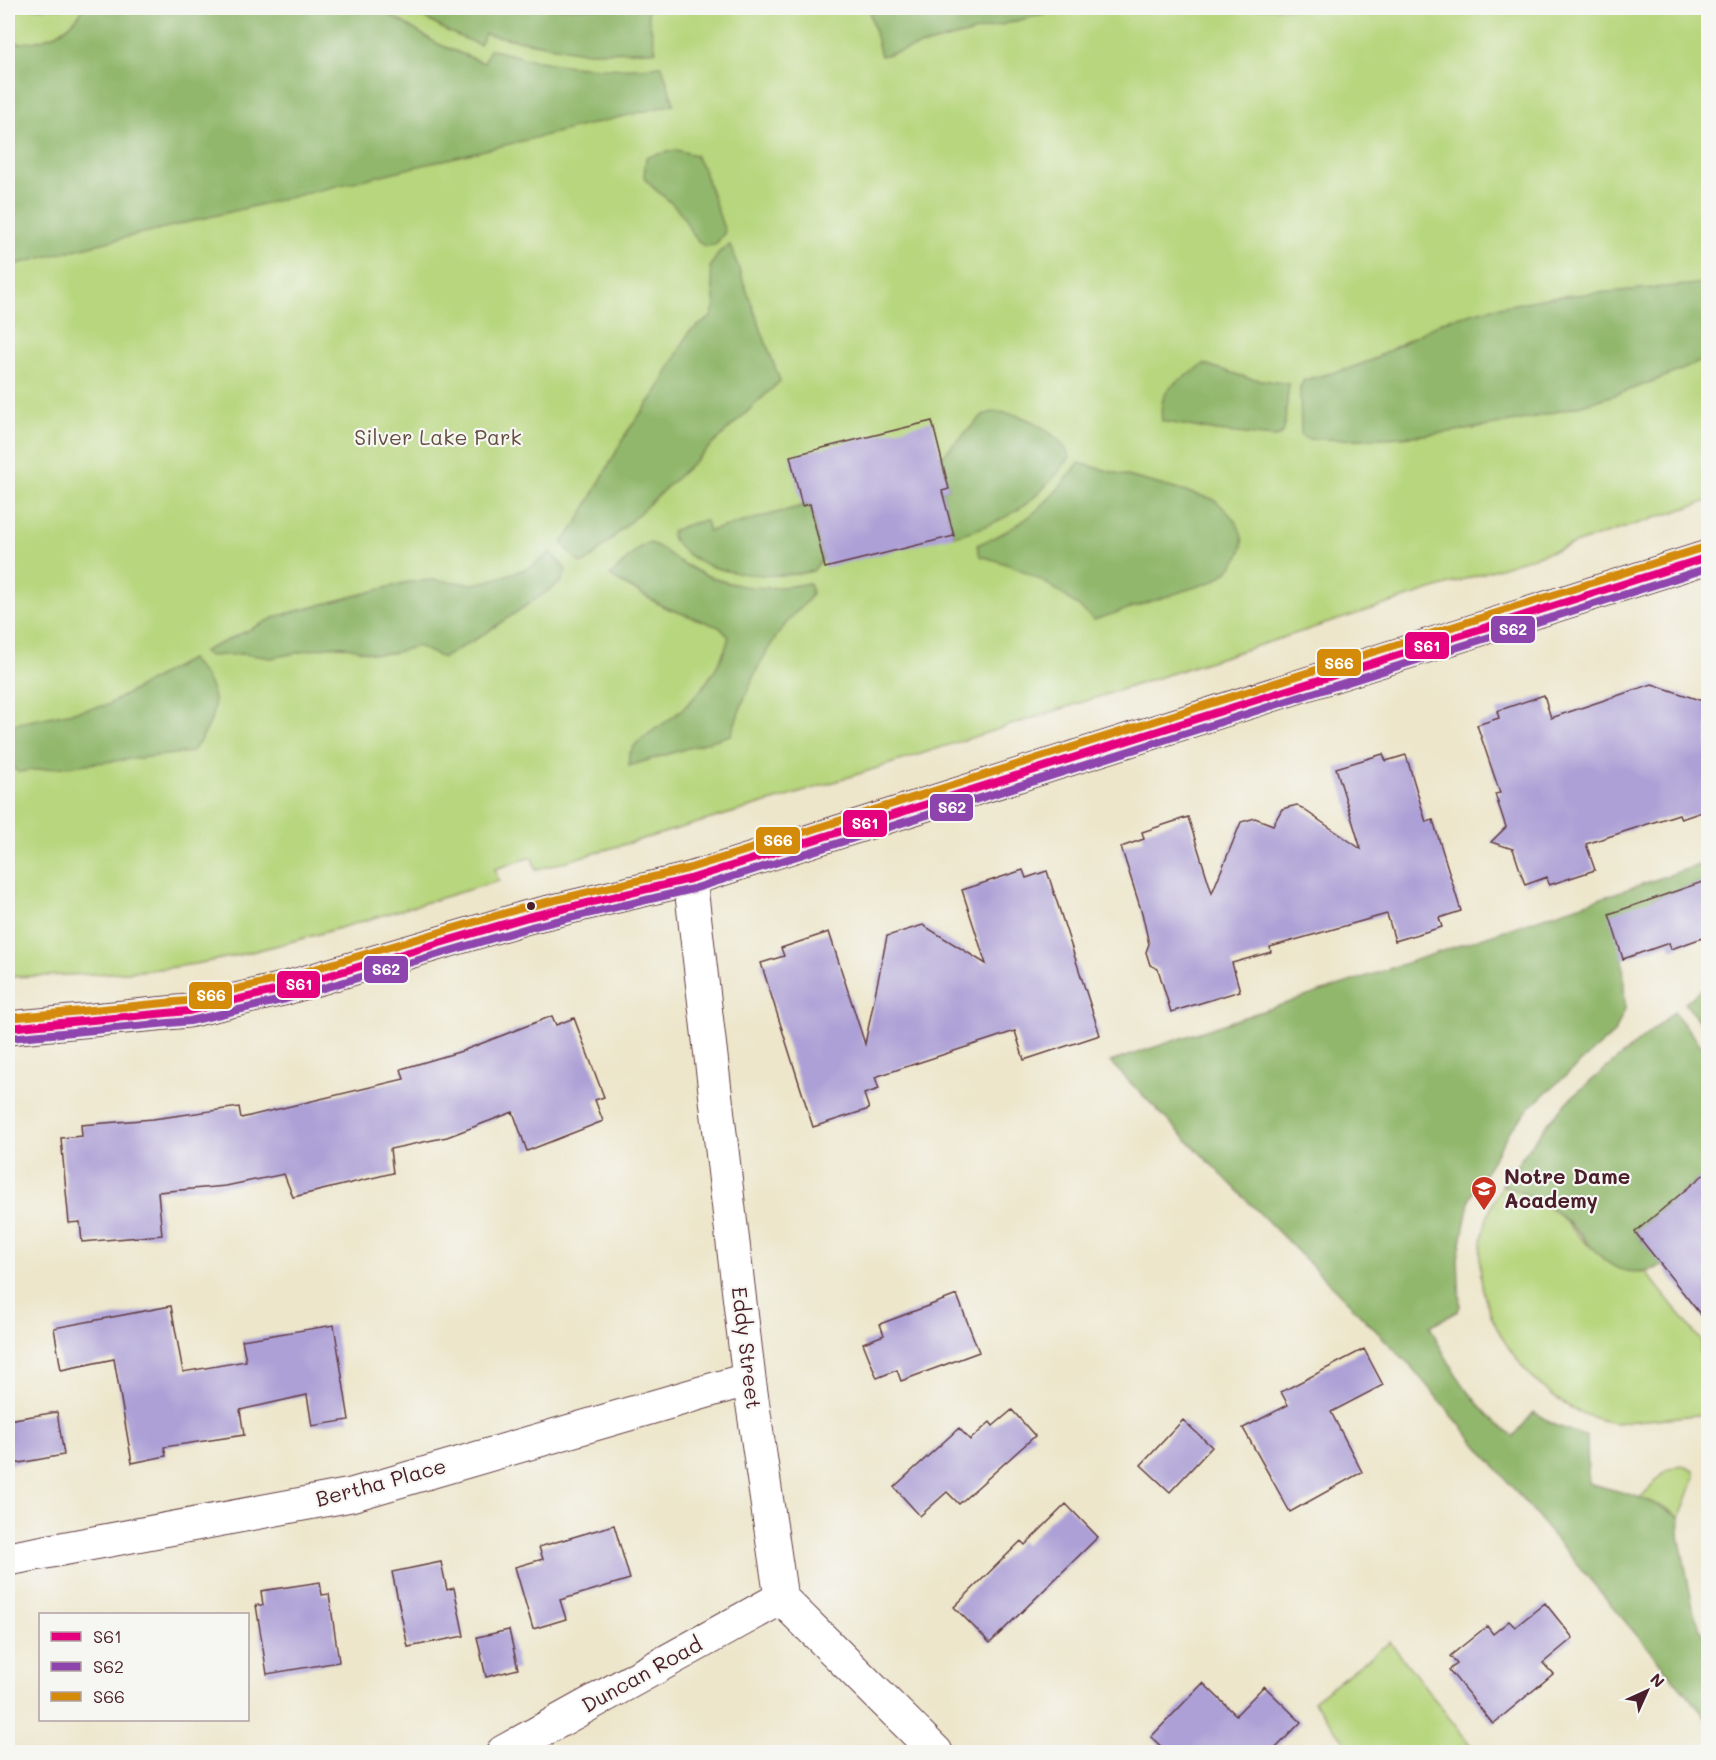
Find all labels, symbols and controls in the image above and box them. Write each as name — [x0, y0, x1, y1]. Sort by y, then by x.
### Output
park label: Silver Lake Park — [354, 423, 522, 450]
line badge: S62 — [1490, 615, 1536, 644]
text: S62 — [1499, 618, 1527, 639]
line badge: S61 — [1404, 631, 1450, 660]
text: S61 — [1414, 635, 1440, 656]
line badge: S66 — [1316, 648, 1362, 677]
text: S66 — [1324, 652, 1354, 673]
line badge: S62 — [929, 793, 974, 822]
text: S62 — [938, 796, 966, 817]
line badge: S61 — [842, 809, 888, 838]
text: S61 — [852, 812, 878, 833]
line badge: S66 — [755, 826, 801, 855]
text: S66 — [763, 829, 793, 850]
unlabelled marker — [525, 900, 537, 912]
line badge: S62 — [363, 955, 409, 984]
text: S62 — [372, 958, 400, 979]
line badge: S61 — [276, 970, 321, 999]
text: S61 — [286, 973, 312, 994]
line badge: S66 — [188, 981, 233, 1010]
text: S66 — [196, 984, 226, 1005]
place label: Notre Dame Academy — [1504, 1162, 1630, 1214]
school or university icon: Notre Dame Academy — [1469, 1174, 1499, 1212]
street label: Eddy Street — [727, 1285, 768, 1411]
street label: Bertha Place — [312, 1451, 449, 1512]
legend — [39, 1613, 249, 1721]
text: S61 — [93, 1624, 122, 1648]
street label: Duncan Road — [576, 1629, 706, 1718]
text: S62 — [93, 1654, 124, 1678]
north arrow — [1617, 1661, 1677, 1721]
text: N — [1646, 1668, 1670, 1692]
text: S66 — [93, 1684, 125, 1708]

